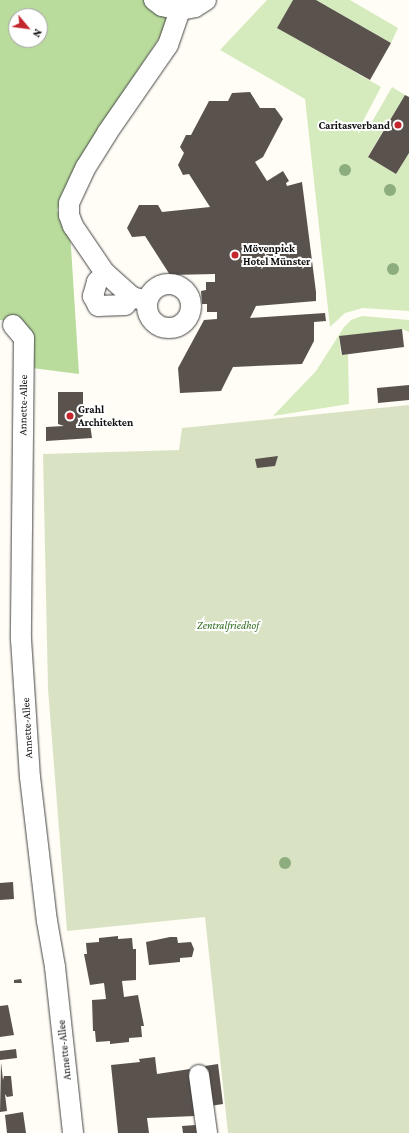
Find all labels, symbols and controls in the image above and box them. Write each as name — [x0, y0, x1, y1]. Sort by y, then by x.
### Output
north arrow — [8, 8, 48, 48]
text: N — [31, 27, 45, 40]
place label: Caritasverband — [318, 118, 390, 132]
marker: Caritasverband — [393, 120, 403, 130]
place label: Mövenpick Hotel Münster — [243, 242, 310, 268]
marker: Mövenpick Hotel Münster — [230, 250, 240, 260]
street label: Annette-Allee — [16, 375, 30, 435]
place label: Grahl Architekten — [78, 403, 133, 429]
marker: Grahl Architekten — [65, 411, 75, 421]
park label: Zentralfriedhof — [197, 618, 259, 632]
street label: Annette-Allee — [19, 697, 35, 759]
street label: Annette-Allee — [54, 1019, 74, 1081]

